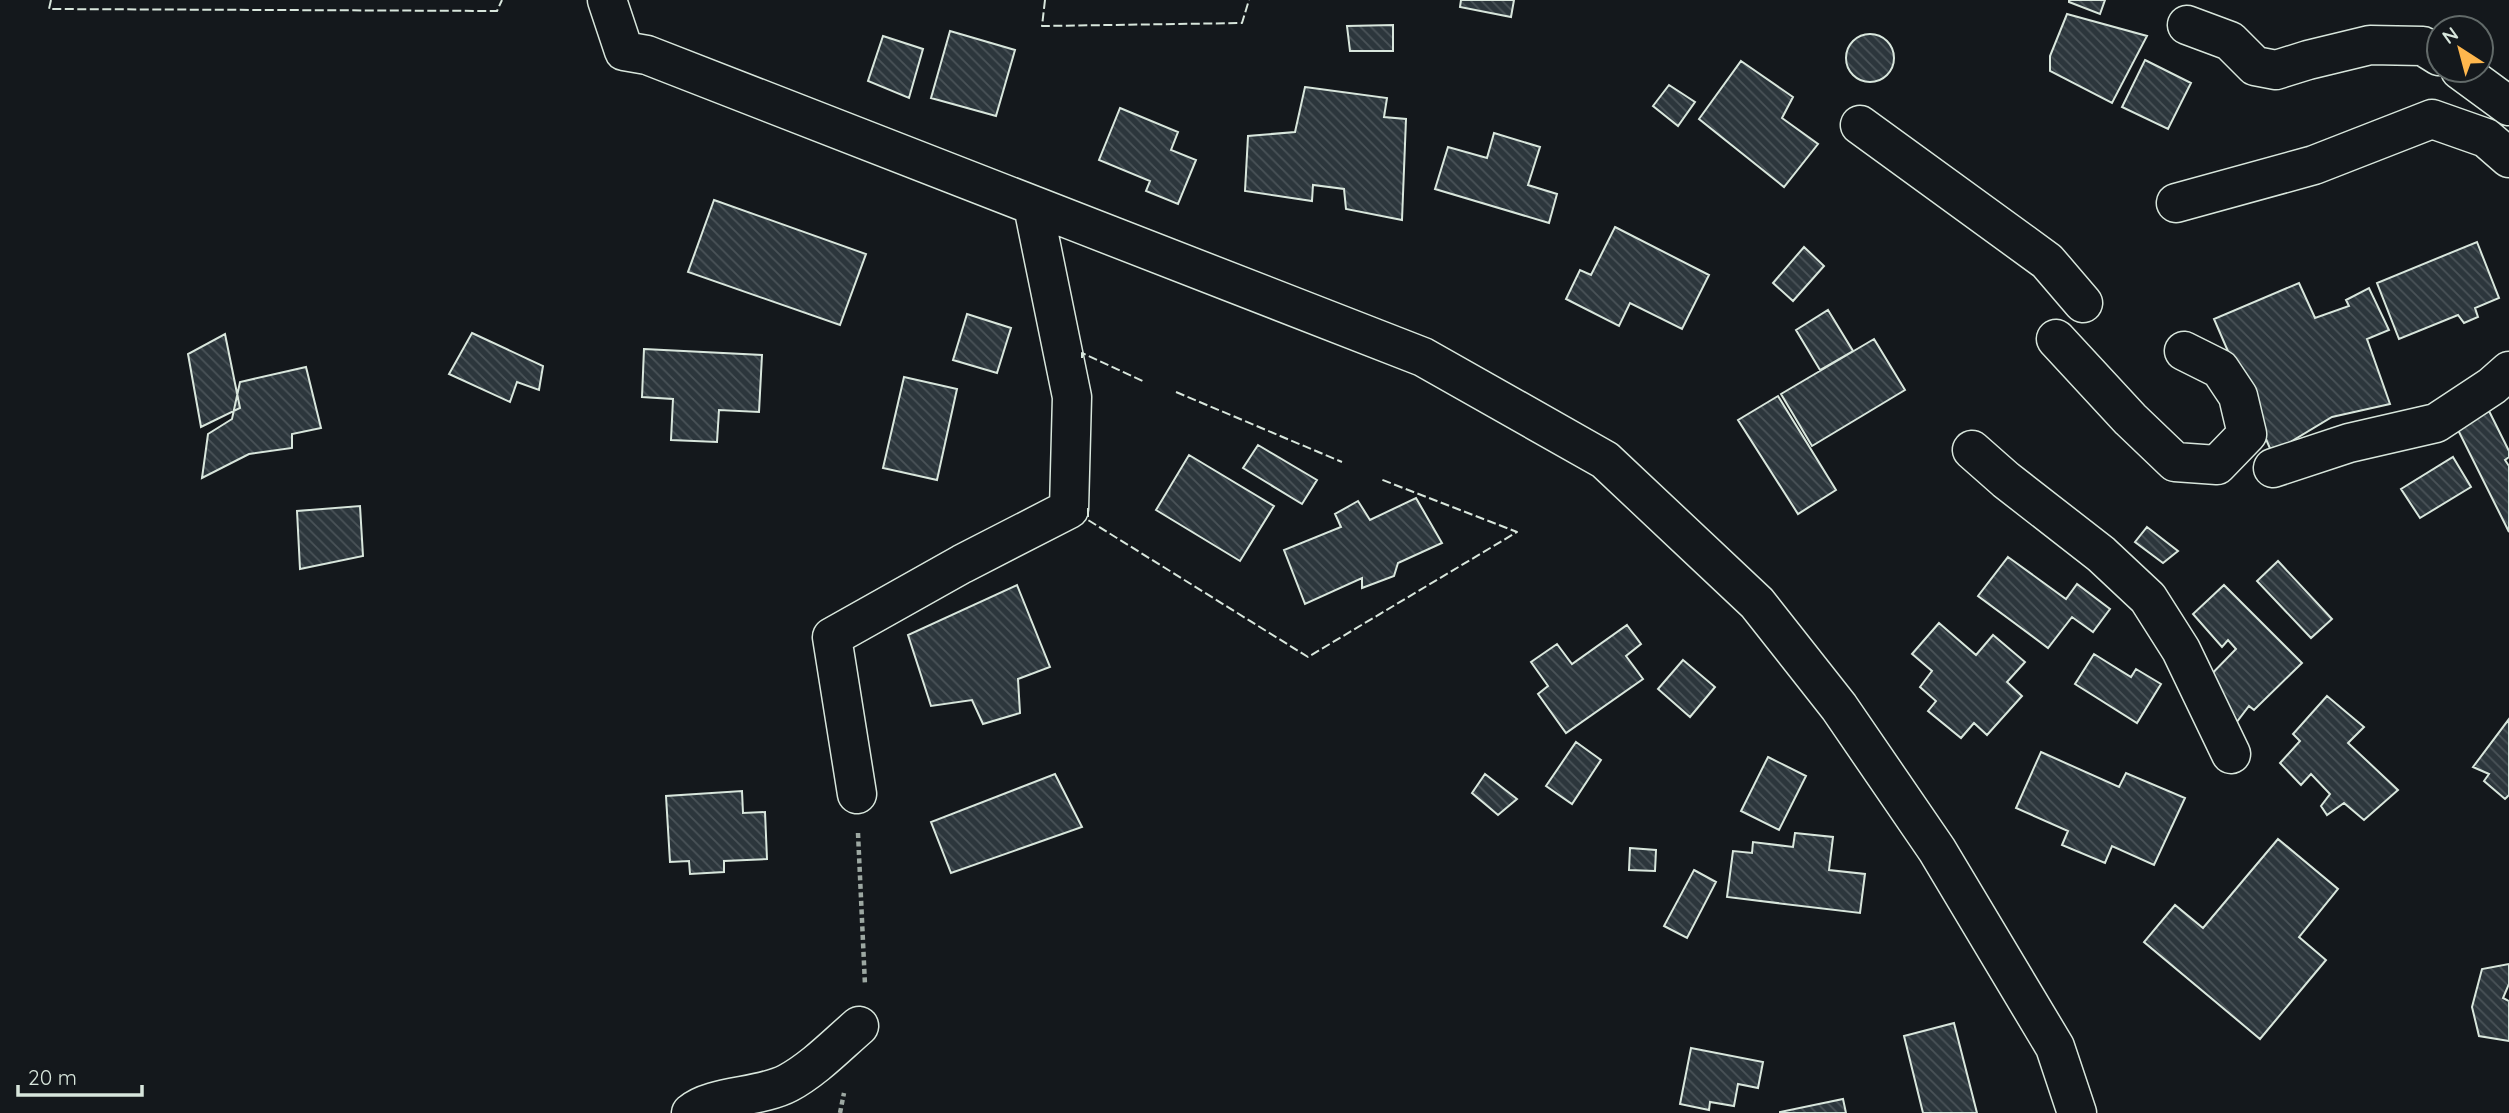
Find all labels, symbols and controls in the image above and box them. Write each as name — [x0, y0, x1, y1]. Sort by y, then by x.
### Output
north arrow — [2425, 14, 2495, 84]
text: N — [2437, 21, 2463, 49]
scale bar — [18, 1054, 142, 1098]
text: 20 m — [28, 1064, 77, 1090]

